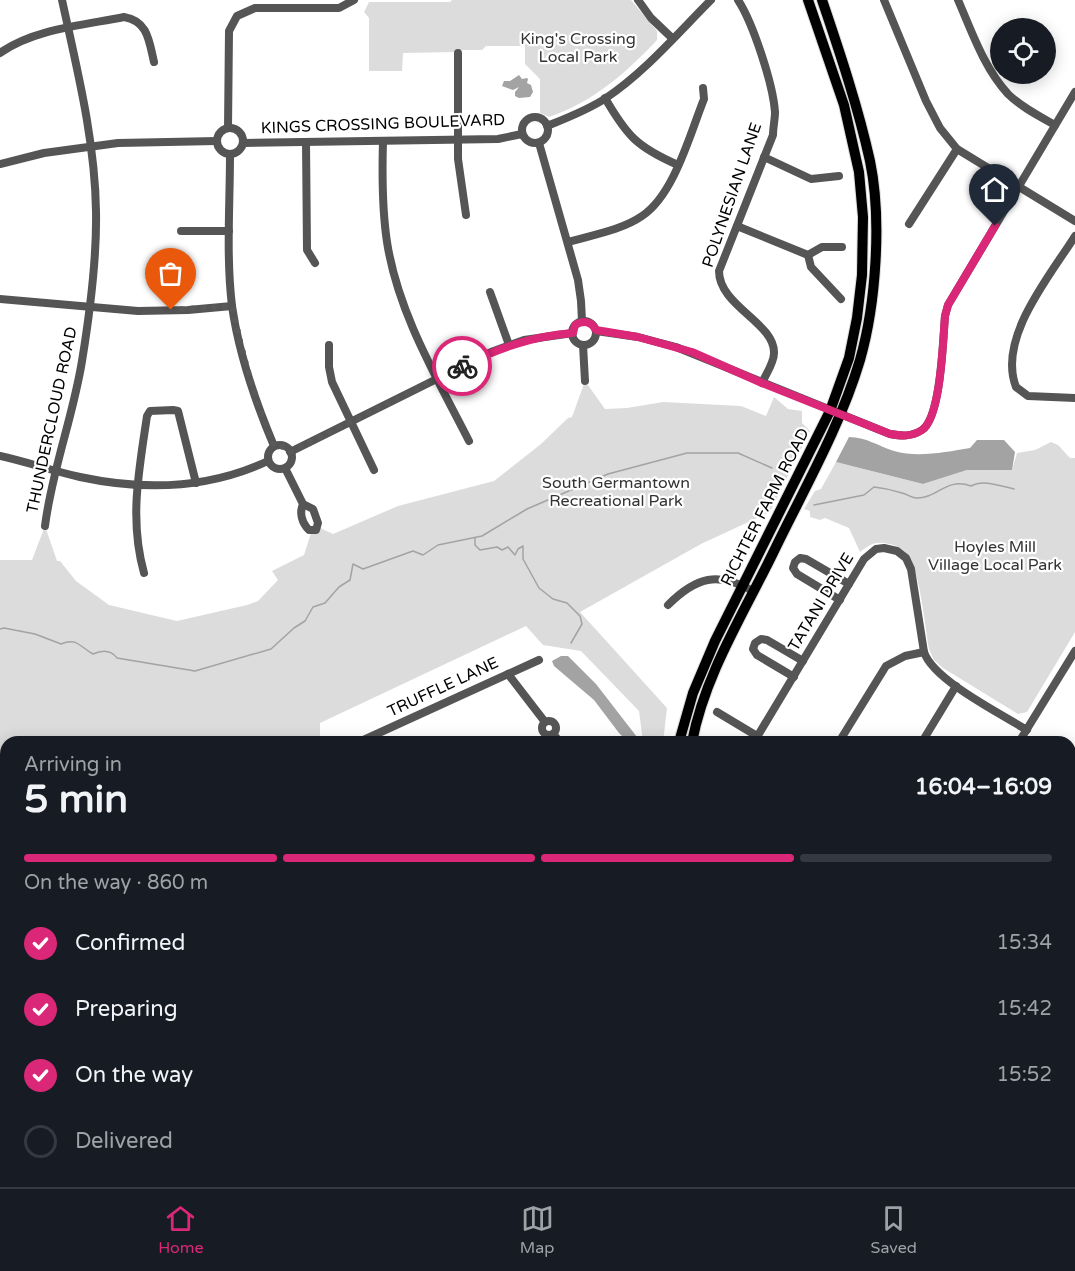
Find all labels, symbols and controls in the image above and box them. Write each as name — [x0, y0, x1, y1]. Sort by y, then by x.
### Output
map controls — [990, 18, 1056, 84]
button: locate — [990, 18, 1056, 84]
park label: King's Crossing Local Park — [520, 29, 636, 67]
street label: KINGS CROSSING BOULEVARD — [260, 110, 506, 138]
street label: POLYNESIAN LANE — [698, 120, 766, 270]
pin — [969, 164, 1020, 226]
icon: home — [978, 173, 1011, 206]
pin — [145, 248, 196, 310]
icon: bag — [154, 257, 187, 290]
street label: THUNDERCLOUD ROAD — [22, 325, 82, 515]
courier — [432, 336, 492, 396]
icon: bike — [446, 350, 479, 383]
street label: RICHTER FARM ROAD — [716, 425, 814, 589]
park label: South Germantown Recreational Park — [542, 473, 690, 511]
park label: Hoyles Mill Village Local Park — [928, 537, 1062, 575]
street label: TATANI DRIVE — [784, 549, 858, 655]
street label: TRUFFLE LANE — [384, 653, 502, 721]
text: Arriving in — [24, 753, 122, 777]
text: 16:04–16:09 — [915, 774, 1052, 800]
text: 5 min — [24, 776, 128, 823]
text: On the way · 860 m — [24, 871, 208, 895]
icon: check — [24, 927, 57, 960]
text: Confirmed — [75, 930, 185, 956]
text: 15:34 — [997, 931, 1052, 955]
icon: check — [24, 993, 57, 1026]
text: Preparing — [75, 996, 178, 1022]
text: 15:42 — [997, 997, 1052, 1021]
icon: check — [24, 1059, 57, 1092]
text: On the way — [75, 1062, 193, 1088]
text: 15:52 — [997, 1063, 1052, 1087]
text: Delivered — [75, 1128, 173, 1154]
tab: Home — [158, 1202, 203, 1258]
tab: Map — [520, 1202, 554, 1258]
tab: Saved — [871, 1202, 917, 1258]

